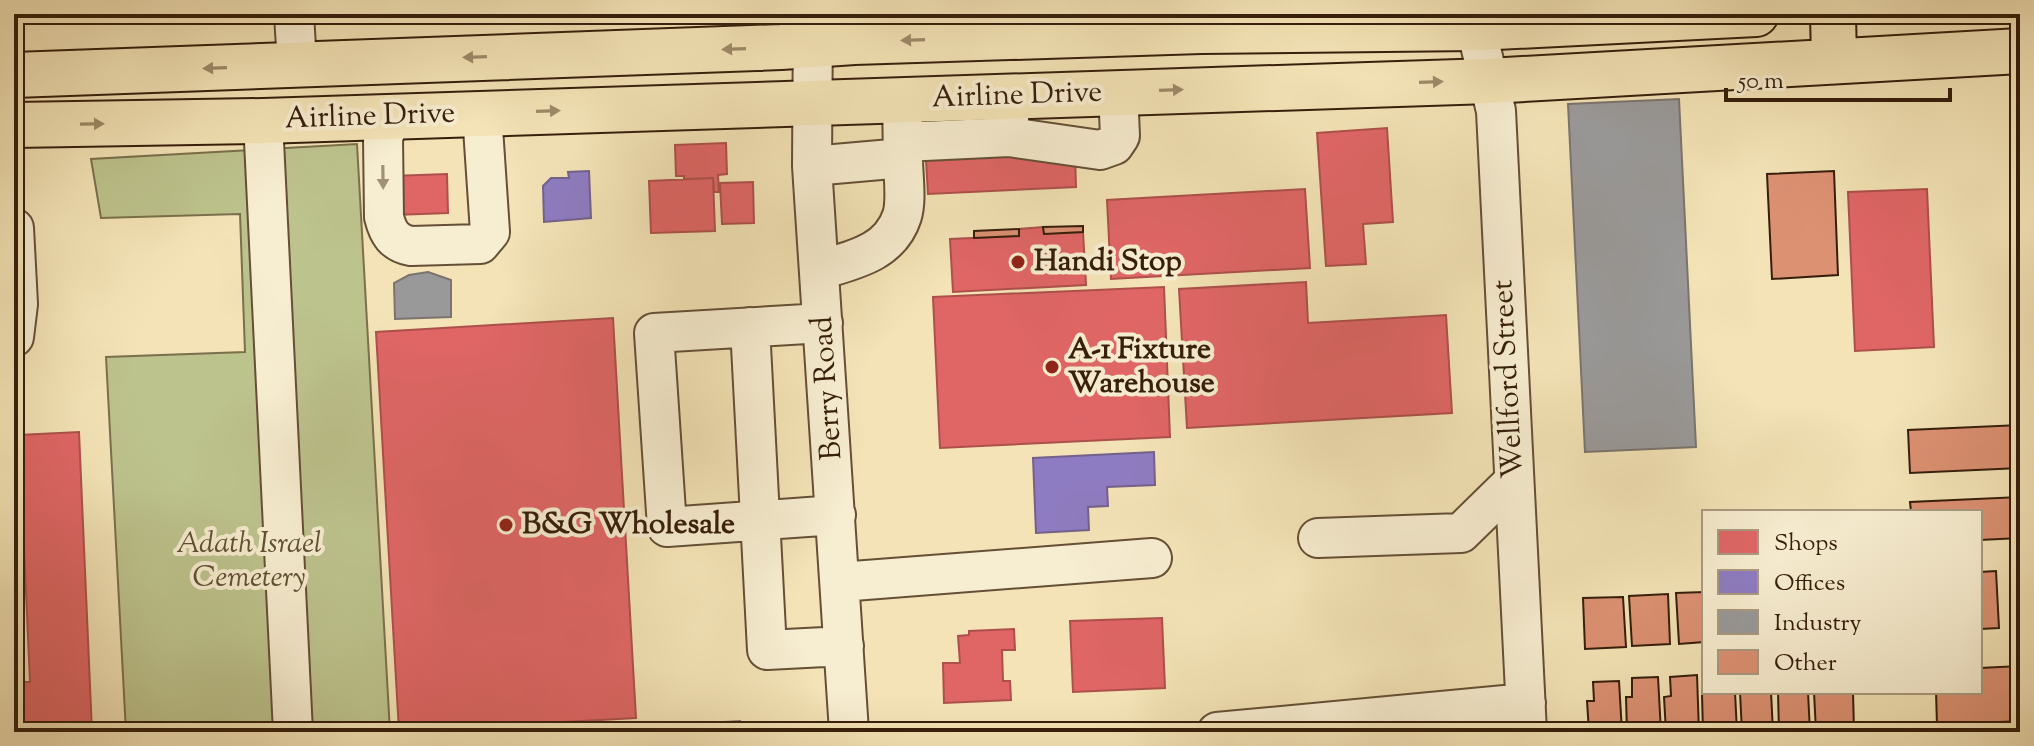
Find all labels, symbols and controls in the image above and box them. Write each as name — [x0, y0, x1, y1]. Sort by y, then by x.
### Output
one-way arrow — [900, 34, 925, 46]
one-way arrow — [721, 42, 746, 55]
one-way arrow — [462, 51, 487, 64]
scale bar — [1726, 52, 1950, 102]
one-way arrow — [202, 62, 227, 75]
text: 50 m — [1736, 65, 1784, 99]
street label: Airline Drive — [931, 72, 1103, 120]
one-way arrow — [1419, 76, 1444, 89]
one-way arrow — [1159, 83, 1184, 96]
street label: Airline Drive — [284, 93, 456, 141]
one-way arrow — [536, 105, 561, 117]
one-way arrow — [80, 118, 105, 130]
one-way arrow — [377, 165, 390, 190]
place label: Handi Stop — [1034, 241, 1182, 284]
marker: Handi Stop — [1009, 253, 1027, 271]
street label: Wellford Street — [1482, 278, 1536, 480]
street label: Berry Road — [802, 315, 854, 461]
place label: A-1 Fixture Warehouse — [1068, 329, 1215, 406]
marker: A-1 Fixture Warehouse — [1043, 358, 1061, 376]
place label: B&G Wholesale — [522, 504, 735, 547]
legend — [1702, 510, 1982, 694]
marker: B&G Wholesale — [497, 516, 515, 534]
park label: Adath Israel Cemetery — [176, 523, 322, 600]
text: Shops — [1774, 527, 1838, 561]
text: Offices — [1774, 567, 1845, 601]
text: Industry — [1774, 607, 1862, 641]
text: Other — [1774, 647, 1837, 681]

